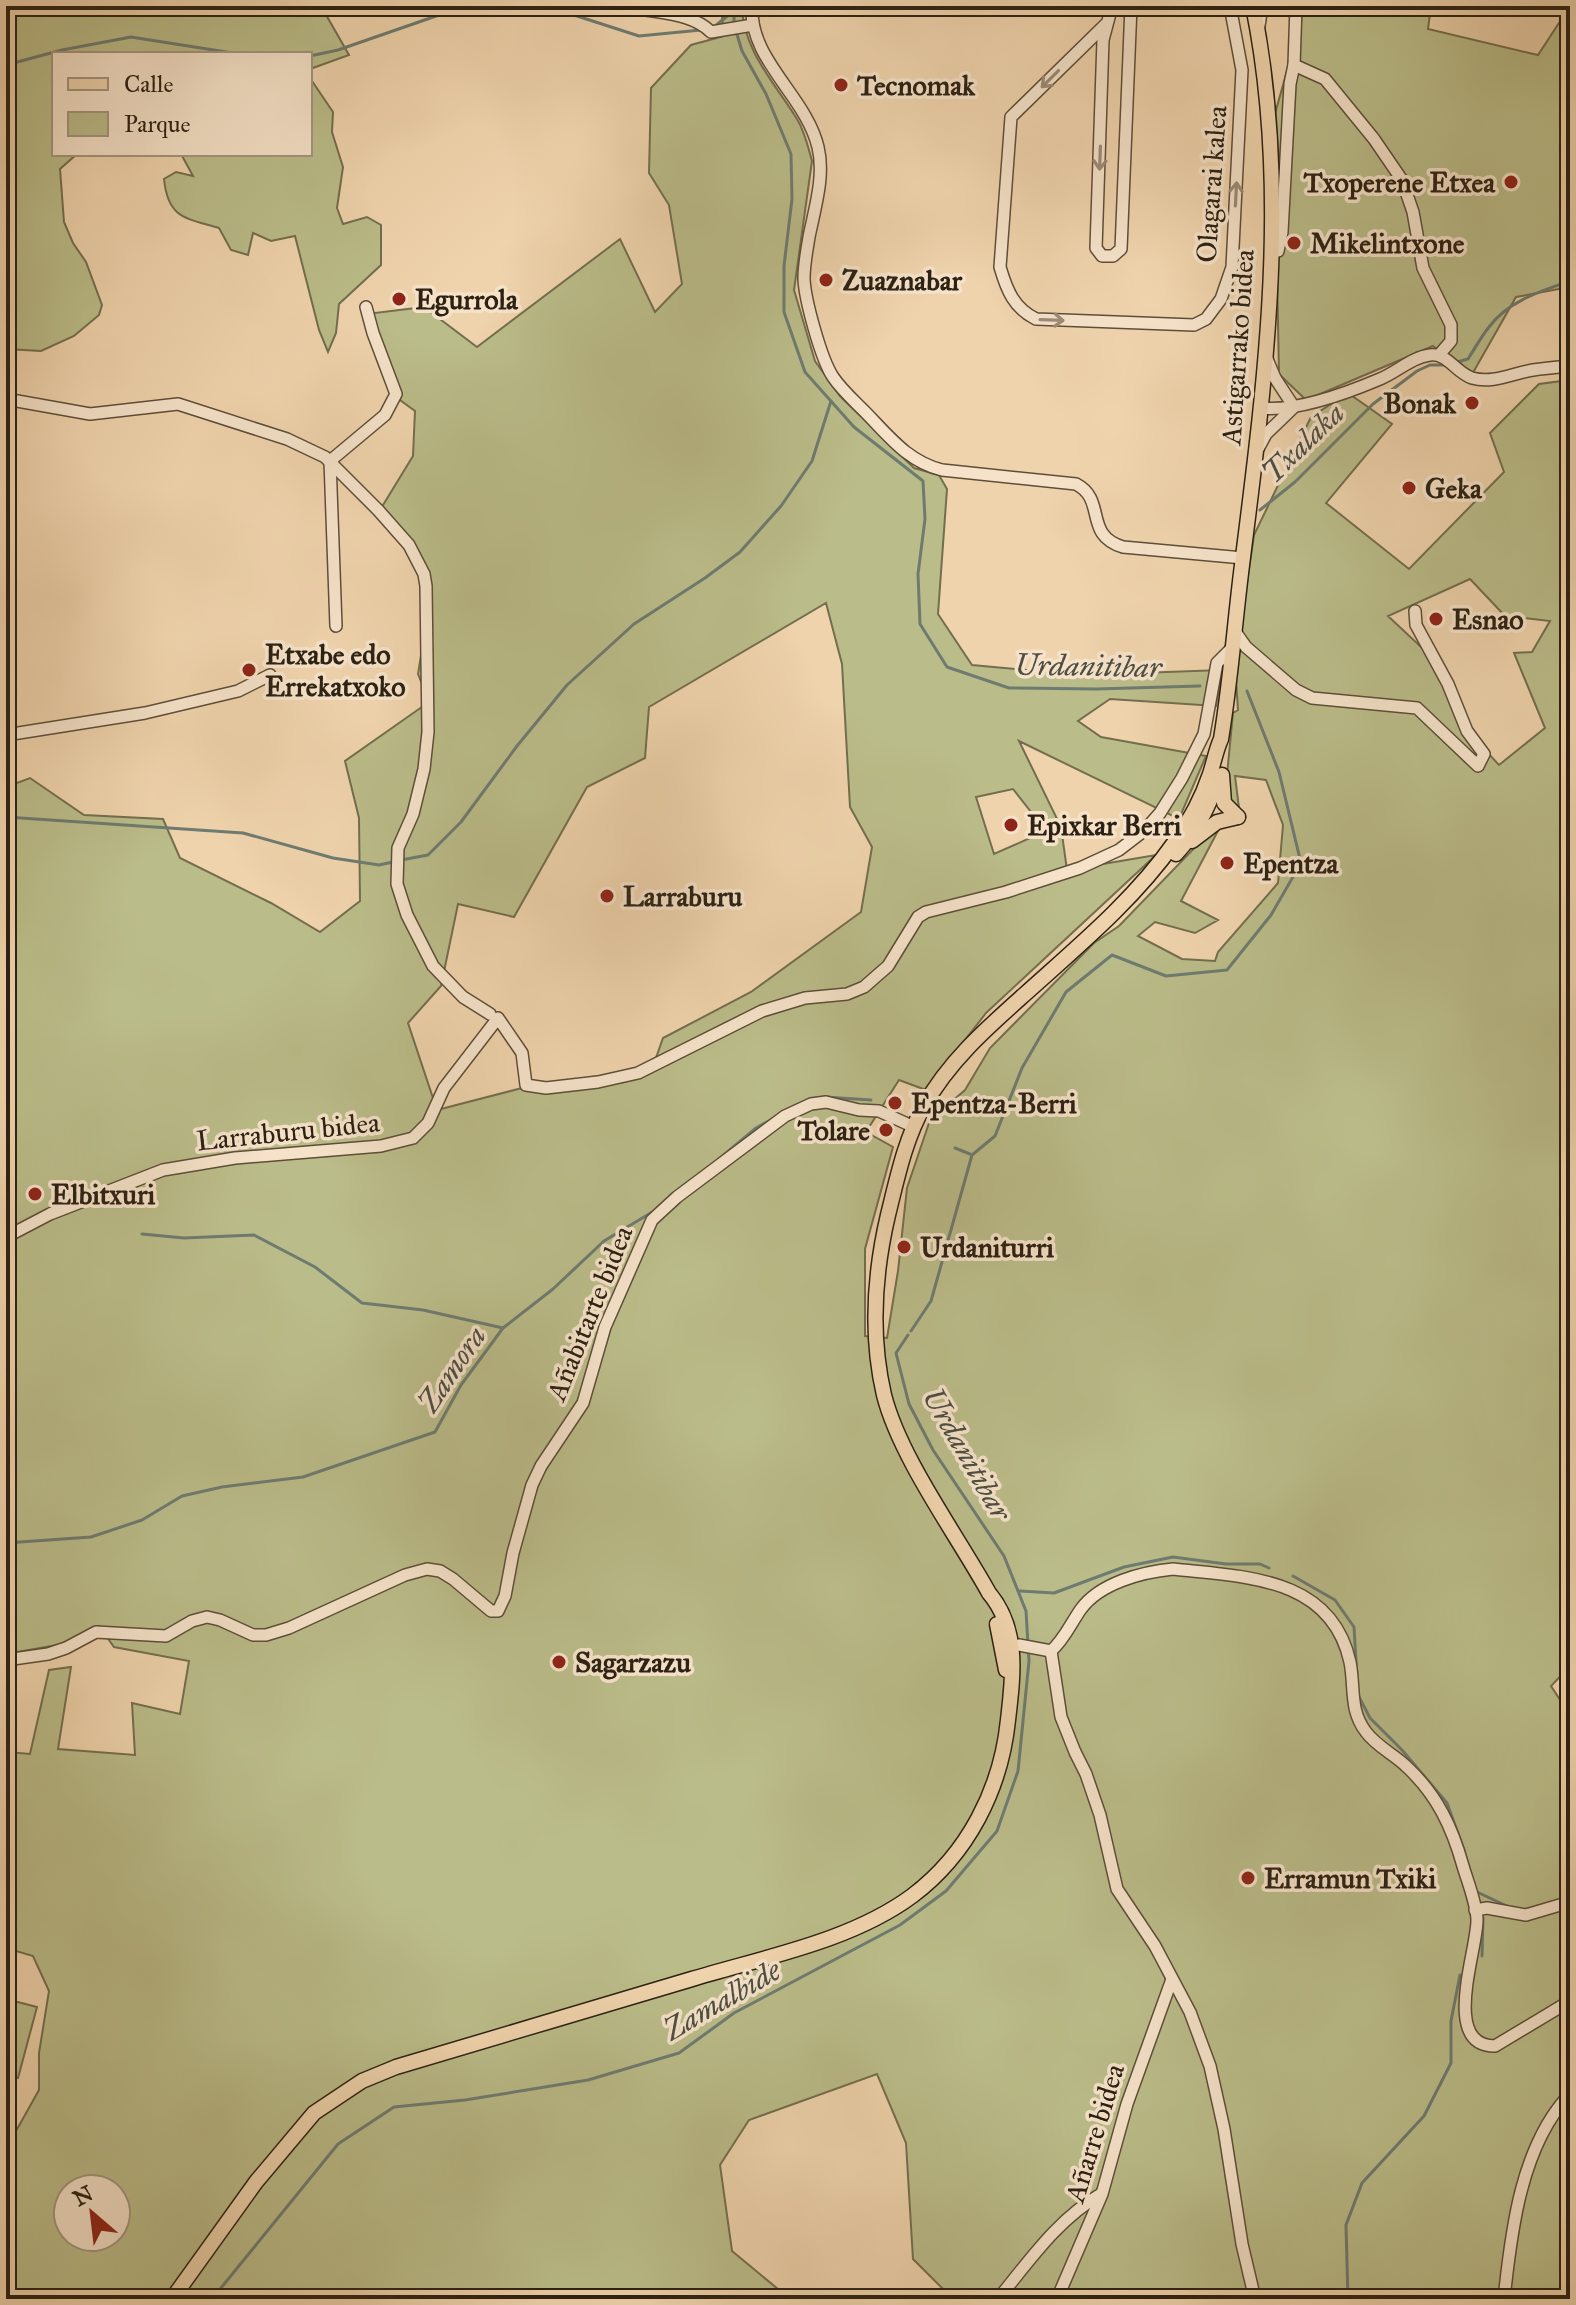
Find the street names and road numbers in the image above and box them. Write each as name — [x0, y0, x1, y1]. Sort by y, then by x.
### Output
street label: Olagarai kalea — [1189, 104, 1234, 264]
street label: Astigarrako bidea — [1213, 248, 1262, 447]
street label: Larraburu bidea — [195, 1104, 382, 1159]
street label: Añabitarte bidea — [538, 1221, 640, 1407]
street label: Añarre bidea — [1057, 2060, 1132, 2208]

